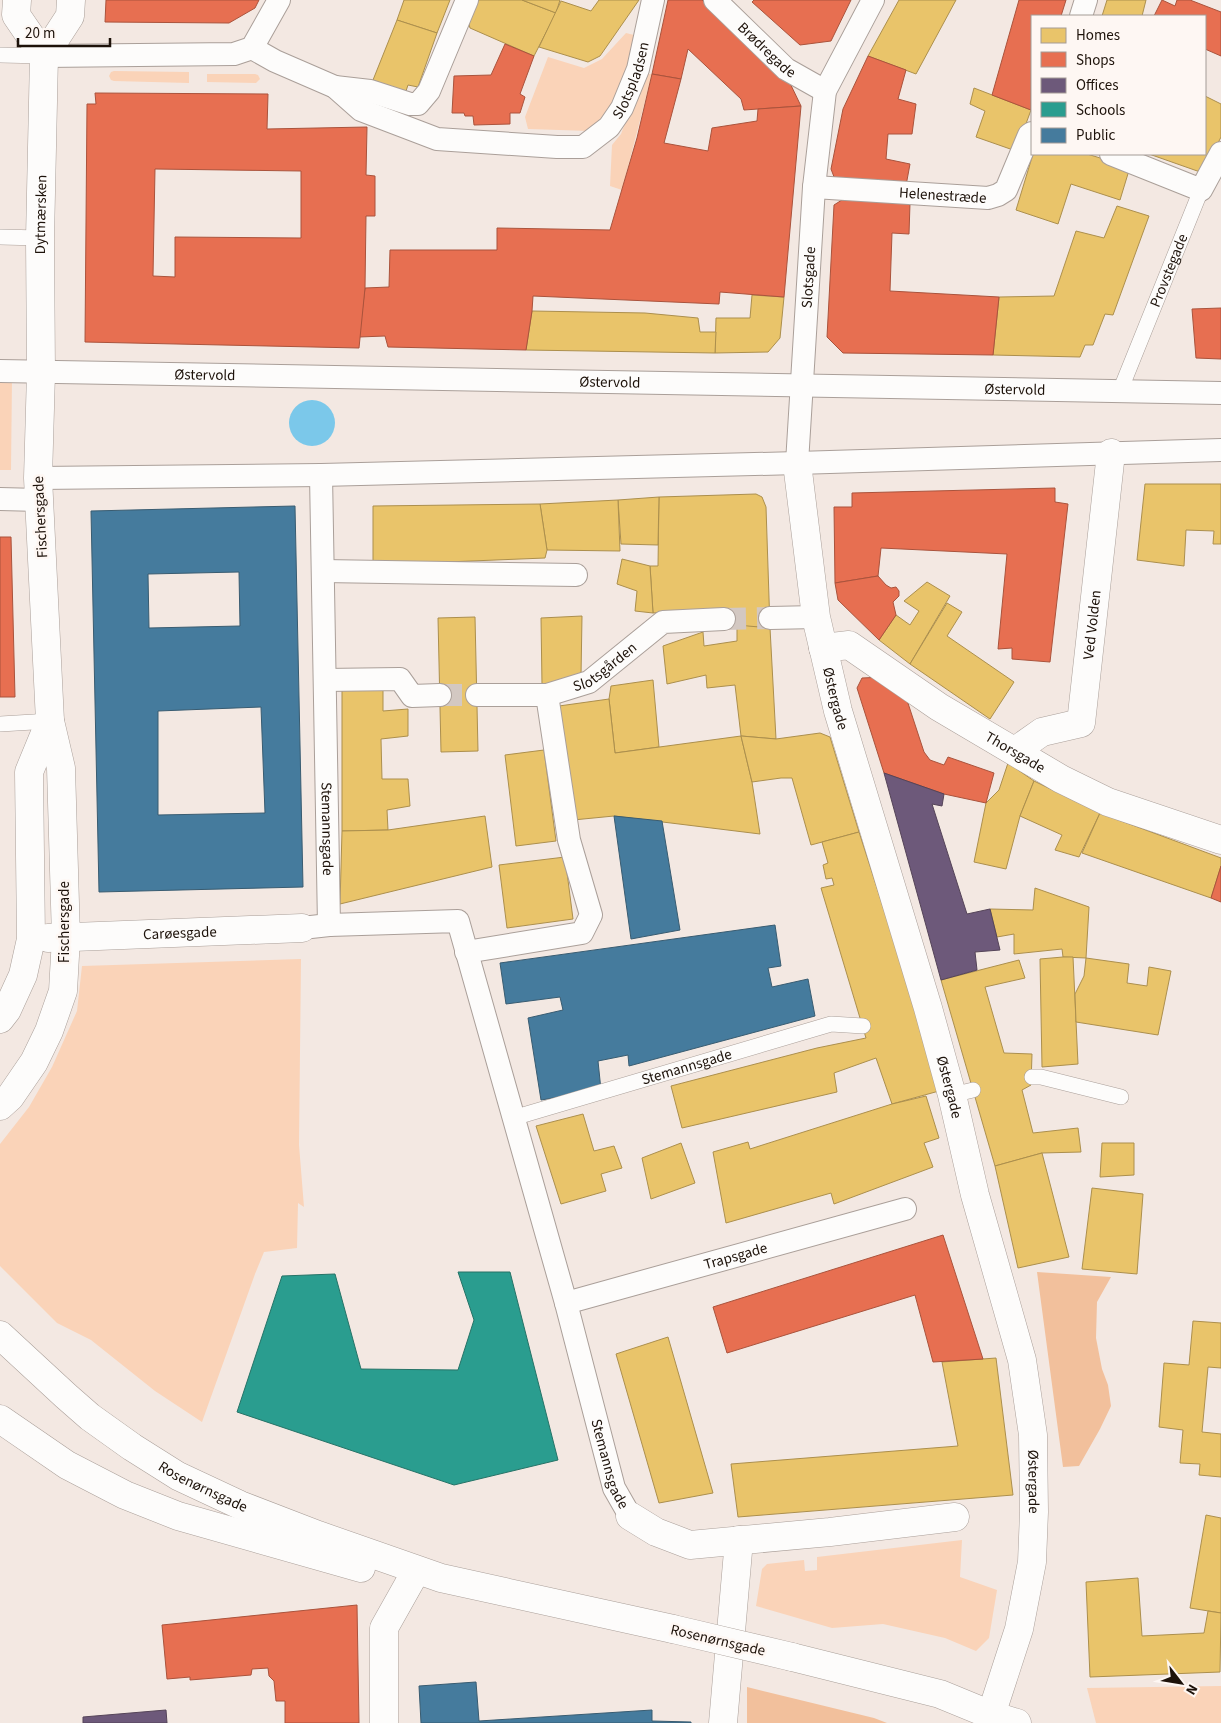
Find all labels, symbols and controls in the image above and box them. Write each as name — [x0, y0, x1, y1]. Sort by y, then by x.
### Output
scale bar — [18, 15, 110, 47]
legend — [1031, 15, 1206, 155]
street label: Brødregade — [733, 17, 799, 83]
text: 20 m — [25, 23, 55, 44]
text: Homes — [1076, 25, 1120, 46]
street label: Slotspladsen — [607, 40, 655, 124]
text: Shops — [1076, 50, 1115, 71]
text: Offices — [1076, 75, 1119, 96]
text: Schools — [1076, 100, 1125, 121]
text: Public — [1076, 125, 1115, 146]
street label: Dytmærsken — [30, 174, 52, 254]
street label: Helenestræde — [898, 182, 987, 209]
street label: Provstegade — [1145, 231, 1193, 310]
street label: Slotsgade — [797, 246, 821, 309]
street label: Østervold — [174, 364, 236, 386]
street label: Østervold — [579, 371, 641, 394]
street label: Østervold — [984, 379, 1046, 401]
street label: Fischersgade — [28, 476, 53, 558]
street label: Ved Volden — [1078, 589, 1107, 661]
street label: Slotsgården — [570, 637, 641, 697]
street label: Østergade — [817, 665, 853, 733]
street label: Thorsgade — [981, 726, 1049, 778]
street label: Stemannsgade — [315, 782, 338, 876]
street label: Fischersgade — [54, 881, 75, 963]
street label: Carøesgade — [143, 921, 217, 945]
street label: Stemannsgade — [639, 1044, 734, 1090]
street label: Østergade — [931, 1053, 967, 1121]
street label: Trapsgade — [702, 1238, 770, 1275]
street label: Stemannsgade — [586, 1417, 634, 1513]
street label: Østergade — [1022, 1450, 1044, 1514]
street label: Rosenørnsgade — [154, 1456, 250, 1518]
street label: Rosenørnsgade — [668, 1619, 767, 1662]
north arrow — [1156, 1658, 1206, 1708]
text: N — [1180, 1680, 1202, 1698]

